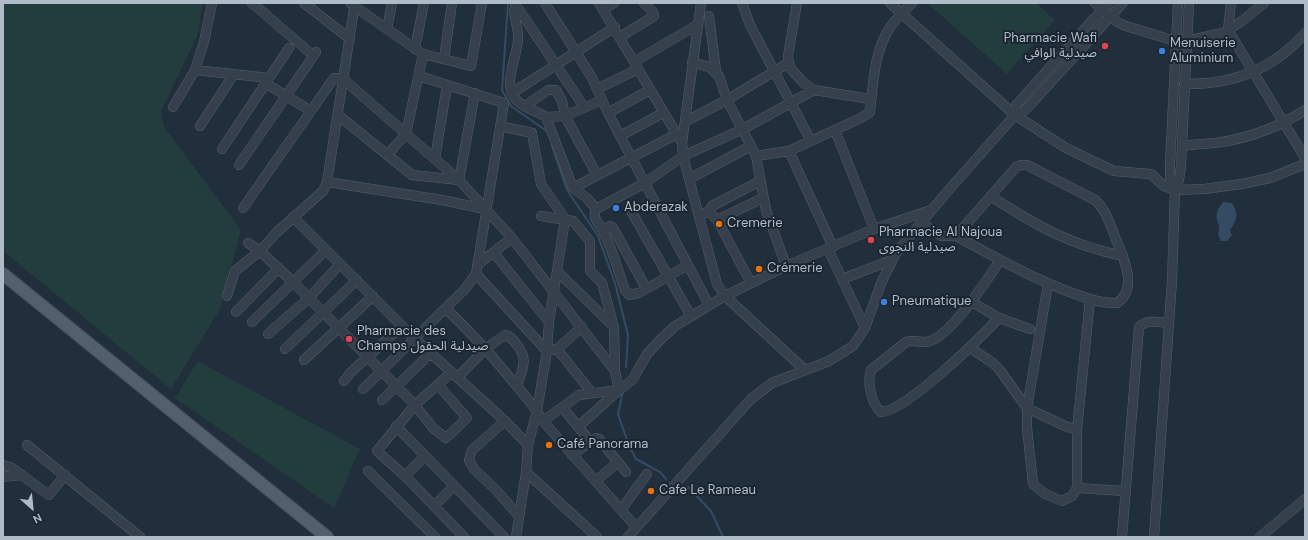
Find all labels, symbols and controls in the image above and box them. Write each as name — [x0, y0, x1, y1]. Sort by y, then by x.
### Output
place label: Pharmacie Wafi صيدلية الوافي — [1004, 31, 1097, 62]
place label: Menuiserie Aluminium — [1170, 36, 1236, 67]
marker: Pharmacie Wafi صيدلية الوافي — [1100, 41, 1110, 51]
marker: Menuiserie Aluminium — [1157, 46, 1167, 56]
place label: Abderazak — [624, 200, 688, 216]
marker: Abderazak — [611, 203, 621, 213]
place label: Cremerie — [727, 216, 783, 232]
marker: Cremerie — [714, 219, 724, 229]
place label: Pharmacie Al Najoua صيدلية النجوى — [879, 225, 1002, 256]
marker: Pharmacie Al Najoua صيدلية النجوى — [866, 235, 876, 245]
place label: Crémerie — [767, 261, 823, 277]
marker: Crémerie — [754, 264, 764, 274]
place label: Pneumatique — [892, 294, 972, 310]
marker: Pneumatique — [879, 297, 889, 307]
place label: Pharmacie des Champs صيدلية الحقول — [357, 324, 488, 355]
marker: Pharmacie des Champs صيدلية الحقول — [344, 334, 354, 344]
place label: Café Panorama — [557, 437, 648, 453]
marker: Café Panorama — [544, 440, 554, 450]
place label: Cafe Le Rameau — [659, 483, 756, 499]
marker: Cafe Le Rameau — [646, 486, 656, 496]
north arrow — [12, 488, 52, 528]
text: N — [31, 511, 44, 527]

